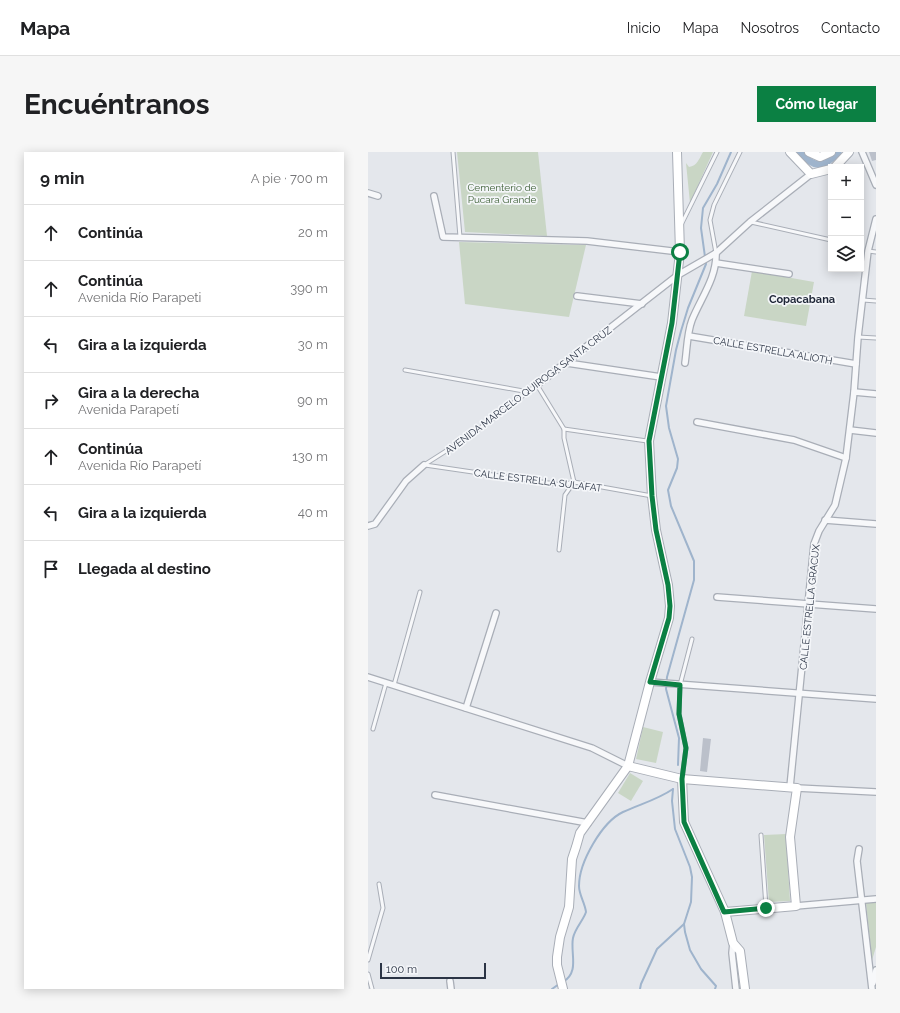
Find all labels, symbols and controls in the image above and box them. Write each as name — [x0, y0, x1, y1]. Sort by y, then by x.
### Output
text: Mapa — [20, 17, 70, 39]
text: Inicio — [627, 20, 660, 36]
text: Mapa — [682, 20, 719, 36]
text: Nosotros — [741, 20, 799, 36]
text: Contacto — [821, 20, 880, 36]
button: Cómo llegar — [757, 86, 876, 122]
text: Encuéntranos — [24, 88, 210, 121]
map controls — [828, 164, 864, 272]
button: + — [828, 164, 864, 200]
text: 9 min — [40, 168, 85, 188]
text: A pie · 700 m — [251, 171, 328, 186]
park label: Cementerio de Pucara Grande — [468, 182, 537, 205]
button: − — [828, 200, 864, 236]
icon: ahead — [40, 222, 62, 244]
text: Continúa — [78, 224, 143, 242]
text: 20 m — [298, 225, 328, 240]
button: layers — [828, 236, 864, 272]
route start — [671, 243, 689, 261]
text: Continúa — [78, 272, 143, 290]
icon: ahead — [40, 278, 62, 300]
text: 390 m — [290, 281, 328, 296]
text: Avenida Río Parapeti — [78, 290, 201, 305]
district label: Copacabana — [769, 293, 835, 306]
street label: AVENIDA MARCELO QUIROGA SANTA CRUZ — [443, 324, 614, 457]
icon: left — [40, 334, 62, 356]
street label: CALLE ESTRELLA ALIOTH — [712, 335, 833, 366]
text: Gira a la izquierda — [78, 336, 207, 354]
text: 30 m — [298, 337, 328, 352]
text: Gira a la derecha — [78, 384, 199, 402]
icon: right — [40, 390, 62, 412]
text: 90 m — [297, 393, 328, 408]
text: Avenida Parapetí — [78, 402, 179, 417]
text: Continúa — [78, 440, 143, 458]
icon: ahead — [40, 446, 62, 468]
text: 130 m — [292, 449, 328, 464]
text: Avenida Río Parapetí — [78, 458, 201, 473]
street label: CALLE ESTRELLA SULAFAT — [473, 467, 603, 494]
icon: left — [40, 502, 62, 524]
text: Gira a la izquierda — [78, 504, 207, 522]
text: 40 m — [298, 505, 328, 520]
street label: CALLE ESTRELLA GRACUX — [797, 543, 822, 670]
icon: arrive — [40, 558, 62, 580]
text: Llegada al destino — [78, 560, 211, 578]
route end — [757, 899, 775, 917]
scale bar — [380, 961, 486, 980]
text: 100 m — [386, 963, 417, 976]

